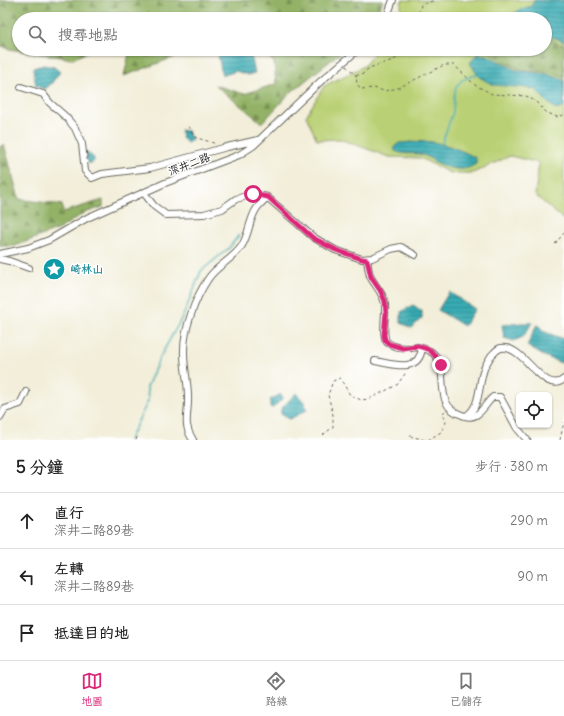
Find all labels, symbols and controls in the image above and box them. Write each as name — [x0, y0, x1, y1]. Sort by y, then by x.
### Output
search box — [12, 12, 552, 56]
icon: search — [26, 23, 48, 45]
text: 搜尋地點 — [58, 25, 118, 44]
street label: 深井二路 — [166, 150, 212, 178]
route start — [244, 185, 262, 203]
place icon: 崎林山 — [41, 256, 67, 282]
place label: 崎林山 — [70, 262, 103, 276]
route end — [432, 356, 450, 374]
map controls — [516, 392, 552, 428]
button: locate — [516, 392, 552, 428]
text: 5 分鐘 — [16, 456, 64, 478]
text: 步行 · 380 m — [475, 458, 548, 475]
text: 直行 — [54, 503, 84, 522]
icon: ahead — [16, 510, 38, 532]
text: 290 m — [510, 512, 548, 529]
text: 深井二路89巷 — [54, 522, 134, 539]
text: 左轉 — [54, 559, 84, 578]
icon: left — [16, 566, 38, 588]
text: 90 m — [517, 568, 548, 585]
text: 深井二路89巷 — [54, 578, 134, 595]
icon: arrive — [16, 622, 38, 644]
text: 抵達目的地 — [54, 623, 129, 642]
tab: 地圖 — [81, 670, 103, 708]
tab: 路線 — [265, 670, 287, 708]
tab: 已儲存 — [450, 670, 483, 708]

